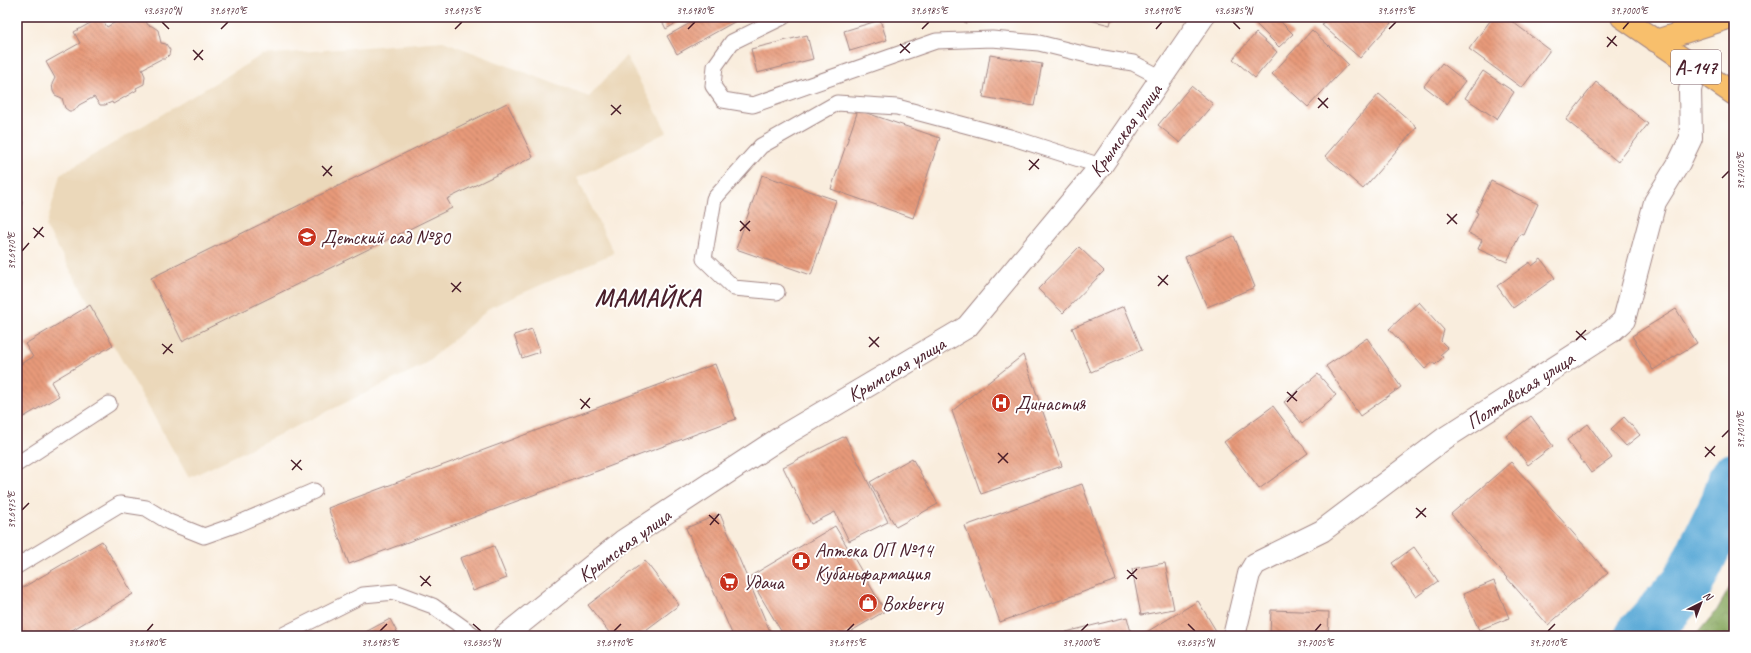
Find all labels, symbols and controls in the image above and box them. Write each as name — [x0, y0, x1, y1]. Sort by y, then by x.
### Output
text: 43.6370°N — [143, 4, 183, 17]
text: 39.6970°E — [209, 4, 248, 17]
text: 39.6975°E — [443, 4, 482, 17]
text: 39.6980°E — [676, 4, 715, 17]
text: 39.6985°E — [910, 4, 949, 17]
text: 39.6990°E — [1143, 4, 1182, 17]
text: 43.6385°N — [1214, 4, 1254, 17]
text: 39.6995°E — [1377, 4, 1416, 17]
text: 39.7000°E — [1610, 4, 1649, 17]
road number: А-147 — [1671, 50, 1721, 84]
street label: Крымская улица — [1083, 77, 1169, 182]
text: 39.7005°E — [1734, 151, 1747, 190]
place label: Детский сад №80 — [321, 225, 452, 250]
school or university icon: Детский сад №80 — [296, 226, 318, 248]
text: 39.6970°E — [5, 231, 18, 270]
district label: МАМАЙКА — [595, 283, 702, 313]
street label: Крымская улица — [843, 330, 951, 408]
street label: Полтавская улица — [1461, 345, 1580, 435]
place label: Династия — [1015, 391, 1086, 416]
hospital icon: Династия — [990, 392, 1012, 414]
text: 39.7010°E — [1734, 410, 1747, 449]
text: 39.6975°E — [5, 490, 18, 529]
street label: Крымская улица — [573, 502, 677, 588]
place label: Аптека ОП №14 Кубаньфармация — [815, 538, 935, 586]
pharmacy icon: Аптека ОП №14 Кубаньфармация — [790, 550, 812, 572]
place label: Удача — [743, 570, 786, 595]
supermarket icon: Удача — [718, 571, 740, 593]
north arrow — [1681, 583, 1721, 623]
text: N — [1700, 588, 1717, 605]
place label: Boxberry — [882, 591, 944, 616]
shop icon: Boxberry — [857, 592, 879, 614]
text: 39.6980°E — [128, 636, 167, 649]
text: 39.6985°E — [361, 636, 400, 649]
text: 43.6365°N — [462, 636, 502, 649]
text: 39.6990°E — [595, 636, 634, 649]
text: 39.6995°E — [828, 636, 867, 649]
text: 39.7000°E — [1062, 636, 1101, 649]
text: 43.6375°N — [1176, 636, 1216, 649]
text: 39.7005°E — [1296, 636, 1335, 649]
text: 39.7010°E — [1529, 636, 1568, 649]

